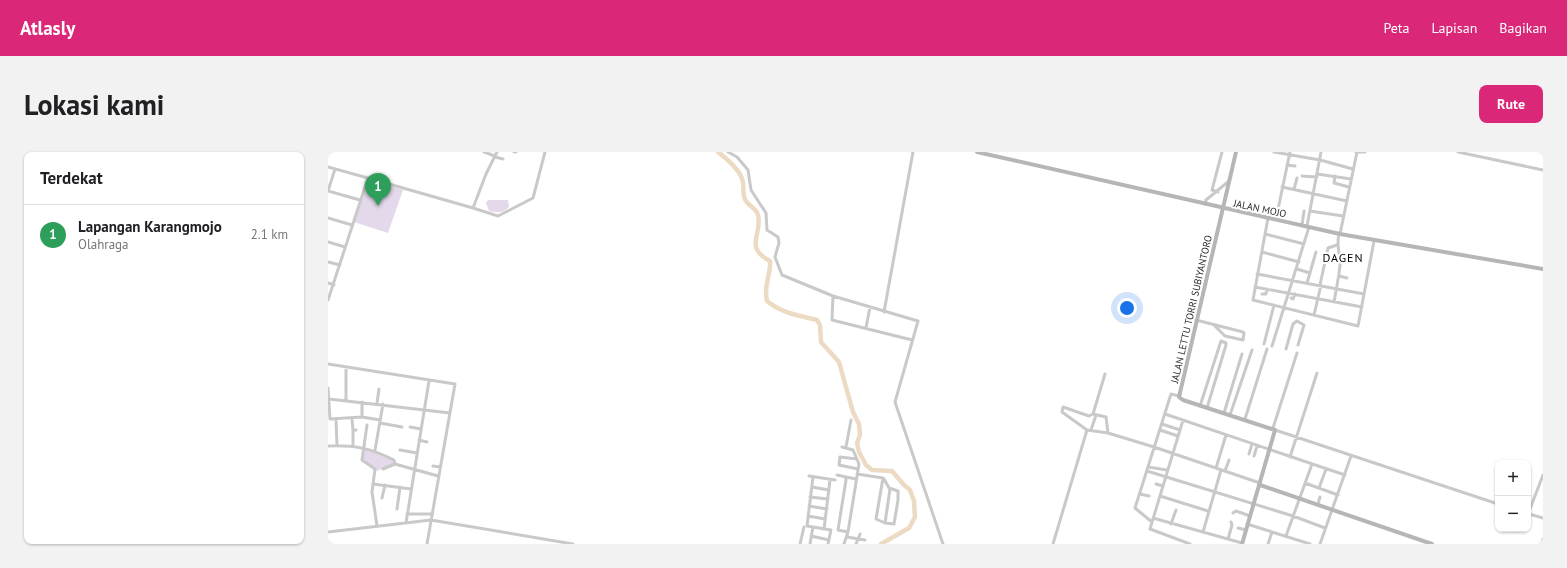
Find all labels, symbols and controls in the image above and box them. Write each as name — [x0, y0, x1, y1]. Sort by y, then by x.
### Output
text: Atlasly — [20, 16, 75, 40]
text: Peta — [1383, 19, 1410, 37]
text: Lapisan — [1432, 19, 1477, 37]
text: Bagikan — [1499, 19, 1547, 37]
button: Rute — [1479, 85, 1543, 123]
text: Lokasi kami — [24, 86, 164, 123]
text: Terdekat — [40, 167, 103, 189]
pin: 1 — [365, 173, 391, 206]
street label: JALAN MOJO — [1231, 196, 1288, 220]
text: Lapangan Karangmojo — [78, 217, 222, 236]
text: 1 — [49, 226, 57, 243]
text: 2.1 km — [251, 226, 288, 243]
street label: JALAN LETTU TORRI SUBIYANTORO — [1168, 234, 1215, 385]
text: Olahraga — [78, 236, 129, 253]
district label: DAGEN — [1322, 250, 1364, 265]
your location — [1117, 298, 1137, 318]
map controls — [1495, 460, 1531, 532]
button: + — [1495, 460, 1531, 496]
button: − — [1495, 496, 1531, 532]

